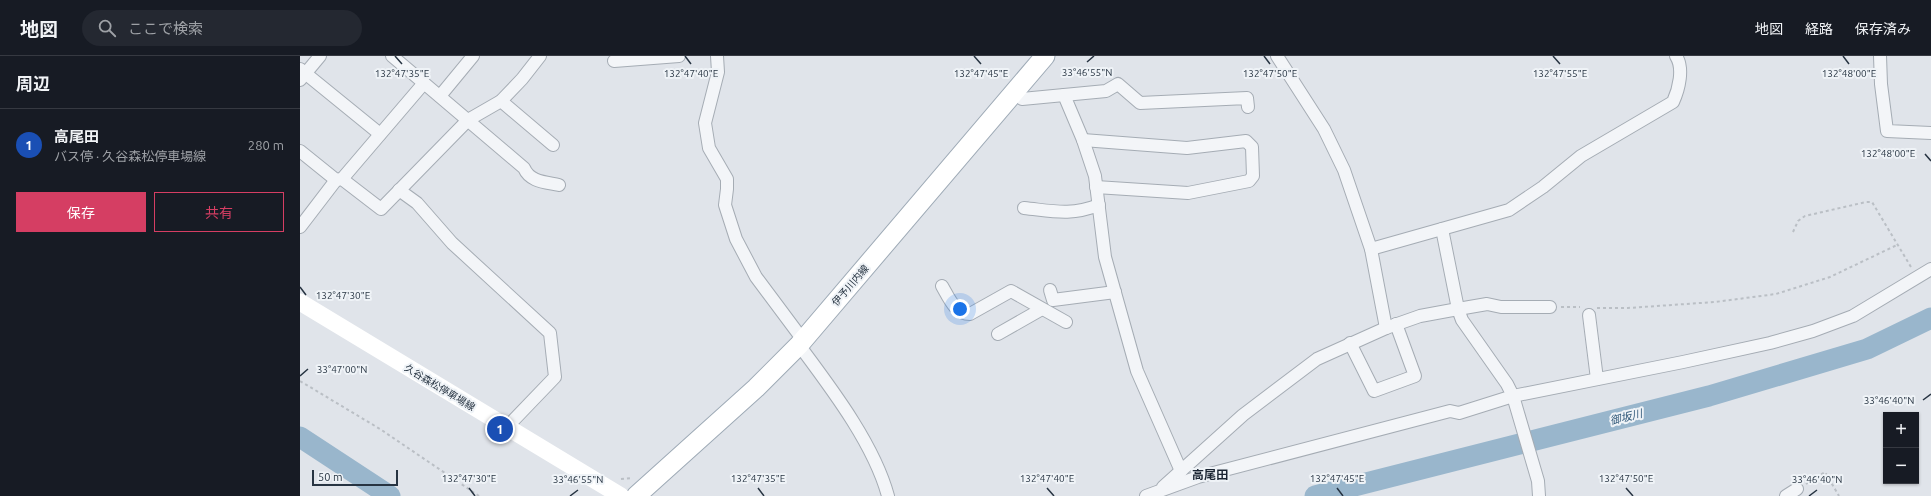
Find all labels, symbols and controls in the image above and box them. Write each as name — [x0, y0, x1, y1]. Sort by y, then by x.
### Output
search box — [82, 10, 362, 46]
icon: search — [96, 17, 118, 39]
text: 地図 — [20, 18, 58, 40]
text: ここで検索 — [128, 20, 203, 37]
text: 地図 — [1755, 21, 1783, 37]
text: 経路 — [1805, 21, 1833, 37]
text: 保存済み — [1855, 21, 1911, 37]
text: 33°46'55"N — [1062, 67, 1112, 78]
text: 132°47'35"E — [375, 68, 430, 79]
text: 132°47'40"E — [664, 68, 719, 79]
text: 132°47'45"E — [954, 68, 1009, 79]
text: 132°47'50"E — [1243, 68, 1298, 79]
text: 132°47'55"E — [1533, 68, 1588, 79]
text: 132°48'00"E — [1822, 68, 1877, 79]
text: 周辺 — [16, 74, 50, 93]
text: 高尾田 — [54, 128, 99, 145]
text: 1 — [25, 138, 33, 152]
text: 280 m — [248, 138, 284, 152]
text: 132°48'00"E — [1861, 148, 1916, 159]
text: バス停 · 久谷森松停車場線 — [54, 149, 206, 163]
button: 保存 — [16, 192, 146, 232]
button: 共有 — [154, 192, 284, 232]
street label: 伊予川内線 — [830, 263, 871, 308]
text: 132°47'30"E — [316, 290, 371, 301]
your location — [950, 299, 970, 319]
street label: 久谷森松停車場線 — [403, 362, 477, 413]
text: 33°47'00"N — [317, 364, 367, 375]
text: 33°46'40"N — [1864, 395, 1914, 406]
water label: 御坂川 — [1609, 407, 1644, 427]
map controls — [1883, 412, 1919, 484]
button: + — [1883, 412, 1919, 448]
pin: 1 — [487, 414, 513, 444]
button: − — [1883, 448, 1919, 484]
scale bar — [312, 468, 398, 487]
district label: 高尾田 — [1192, 468, 1228, 481]
text: 50 m — [318, 471, 342, 483]
text: 132°47'30"E — [442, 473, 497, 484]
text: 132°47'35"E — [731, 473, 786, 484]
text: 132°47'40"E — [1020, 473, 1075, 484]
text: 132°47'45"E — [1310, 473, 1365, 484]
text: 132°47'50"E — [1599, 473, 1654, 484]
text: 33°46'55"N — [553, 474, 603, 485]
text: 33°46'40"N — [1792, 474, 1842, 485]

